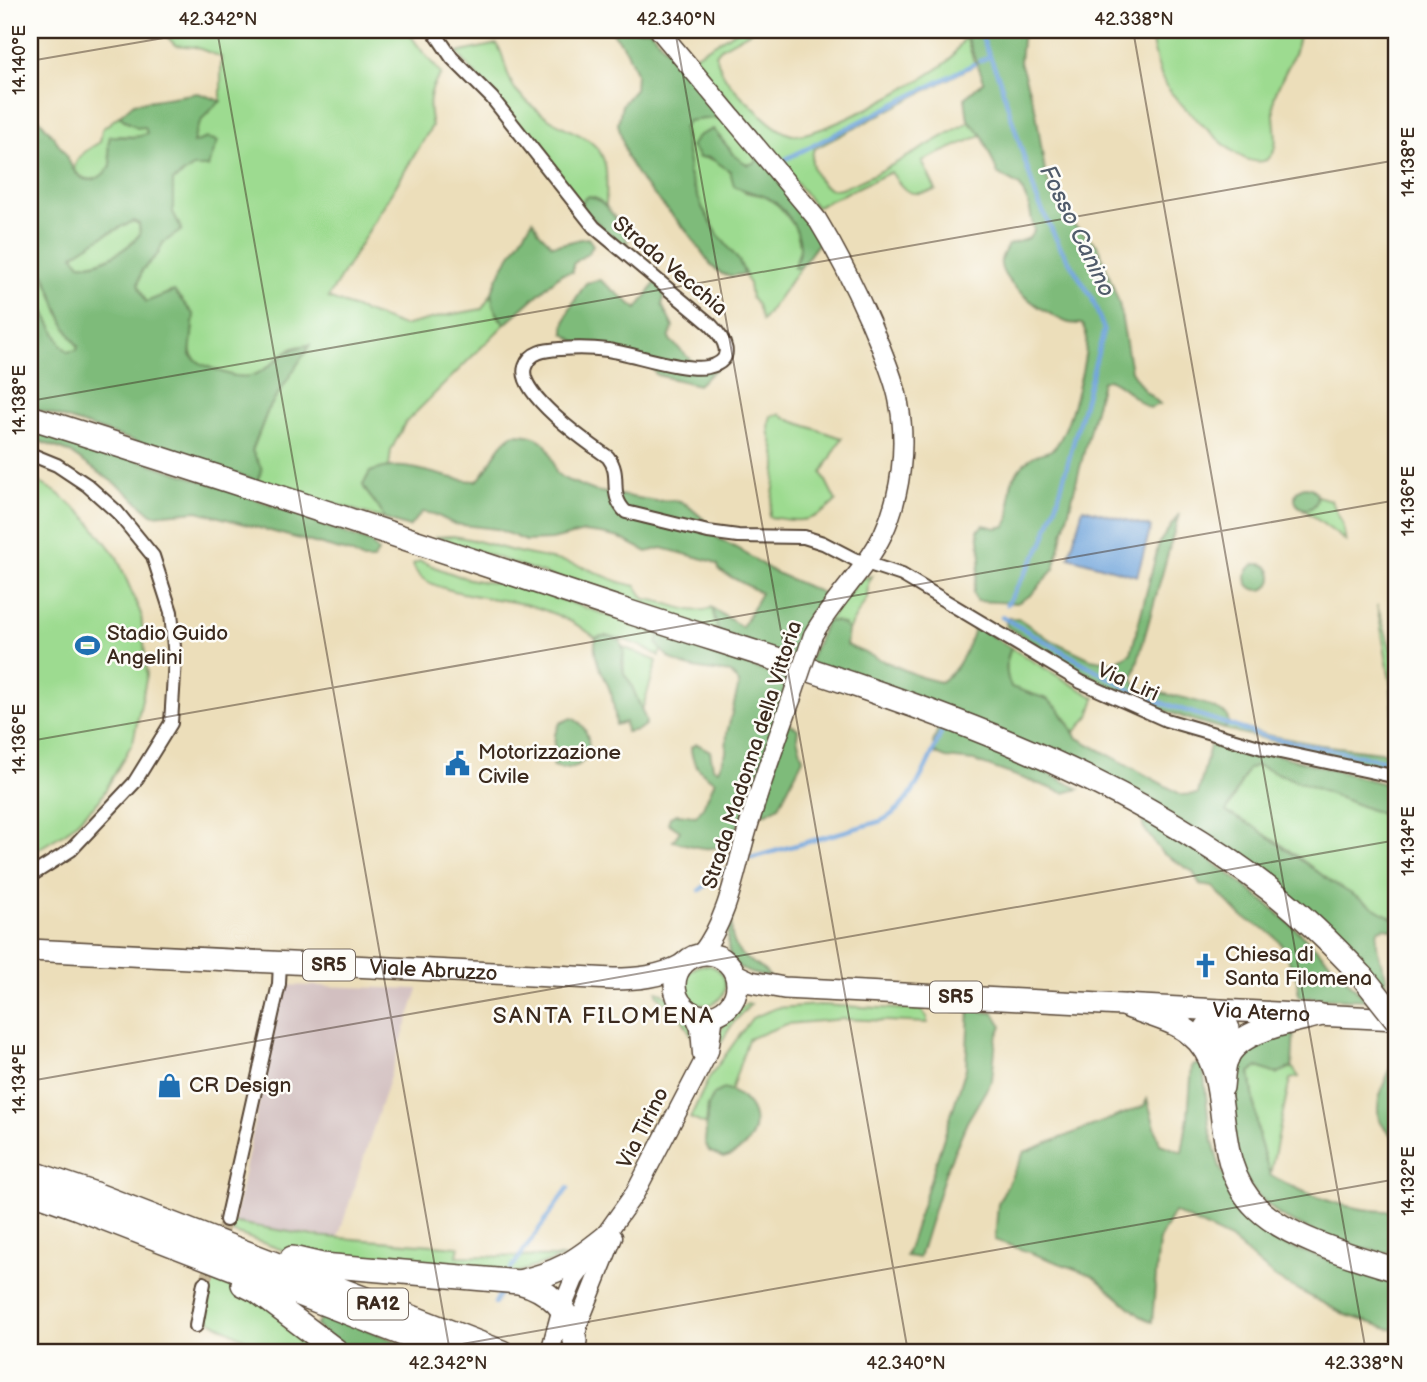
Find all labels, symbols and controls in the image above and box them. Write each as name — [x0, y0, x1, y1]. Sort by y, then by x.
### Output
text: 42.342°N — [178, 9, 258, 30]
text: 42.340°N — [636, 9, 716, 30]
text: 42.338°N — [1094, 9, 1174, 30]
text: 14.140°E — [9, 25, 30, 95]
text: 14.138°E — [1398, 127, 1419, 197]
water label: Fosso Canino — [1033, 161, 1121, 301]
street label: Strada Vecchia — [608, 211, 732, 321]
text: 14.138°E — [9, 365, 30, 435]
text: 14.136°E — [1398, 466, 1419, 536]
street label: Strada Madonna della Vittoria — [697, 618, 807, 892]
place label: Stadio Guido Angelini — [107, 621, 228, 670]
sports icon: Stadio Guido Angelini — [73, 631, 101, 659]
street label: Via Liri — [1093, 657, 1163, 707]
text: 14.136°E — [9, 704, 30, 774]
place label: Motorizzazione Civile — [478, 740, 621, 789]
public building icon: Motorizzazione Civile — [444, 750, 472, 778]
text: 14.134°E — [1398, 806, 1419, 876]
place label: Chiesa di Santa Filomena — [1225, 942, 1372, 991]
road number: SR5 — [303, 950, 355, 981]
church icon: Chiesa di Santa Filomena — [1191, 952, 1219, 980]
street label: Viale Abruzzo — [369, 954, 498, 986]
road number: SR5 — [930, 981, 982, 1012]
street label: Via Aterno — [1212, 997, 1311, 1027]
district label: SANTA FILOMENA — [493, 1002, 715, 1030]
text: 14.134°E — [9, 1044, 30, 1114]
shop icon: CR Design — [155, 1071, 183, 1099]
place label: CR Design — [189, 1073, 291, 1098]
street label: Via Tirino — [612, 1083, 674, 1173]
text: 14.132°E — [1398, 1146, 1419, 1216]
road number: RA12 — [348, 1288, 408, 1320]
text: 42.342°N — [408, 1353, 488, 1374]
text: 42.340°N — [866, 1353, 946, 1374]
text: 42.338°N — [1324, 1353, 1404, 1374]

